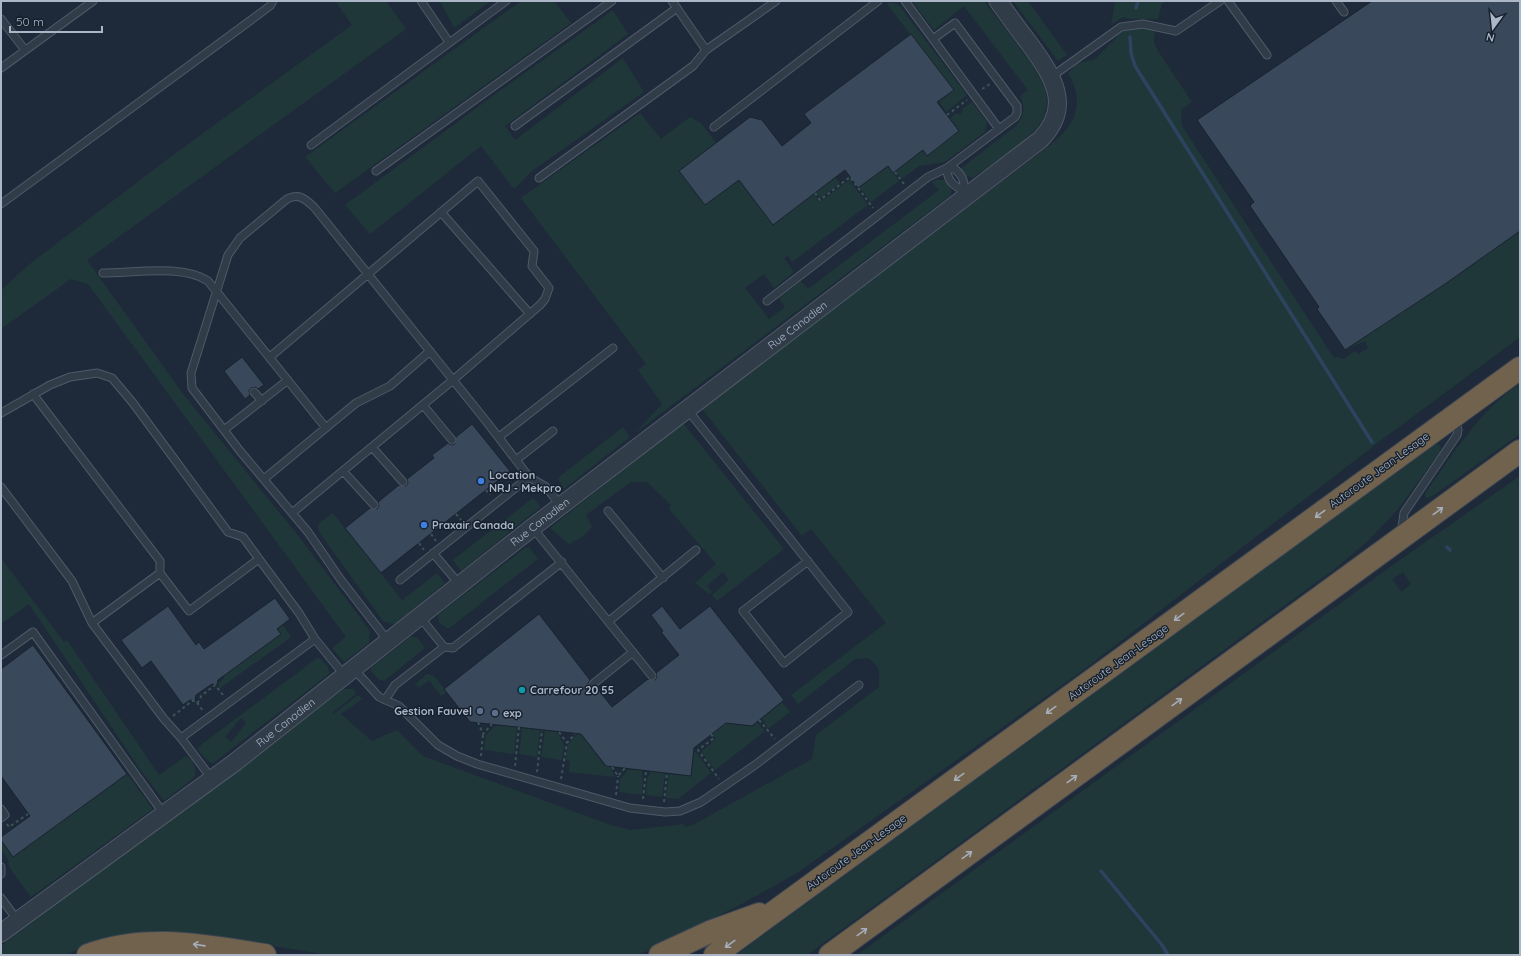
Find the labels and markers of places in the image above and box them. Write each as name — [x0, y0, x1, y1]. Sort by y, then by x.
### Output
place label: Location NRJ - Mekpro — [489, 468, 561, 495]
marker: Location NRJ - Mekpro — [476, 476, 486, 486]
place label: Praxair Canada — [432, 518, 514, 532]
marker: Praxair Canada — [419, 520, 429, 530]
place label: Carrefour 20 55 — [530, 683, 614, 697]
marker: Carrefour 20 55 — [517, 685, 527, 695]
place label: Gestion Fauvel — [394, 704, 472, 718]
marker: Gestion Fauvel — [475, 706, 485, 716]
place label: exp — [503, 706, 522, 720]
marker: exp — [490, 708, 500, 718]

